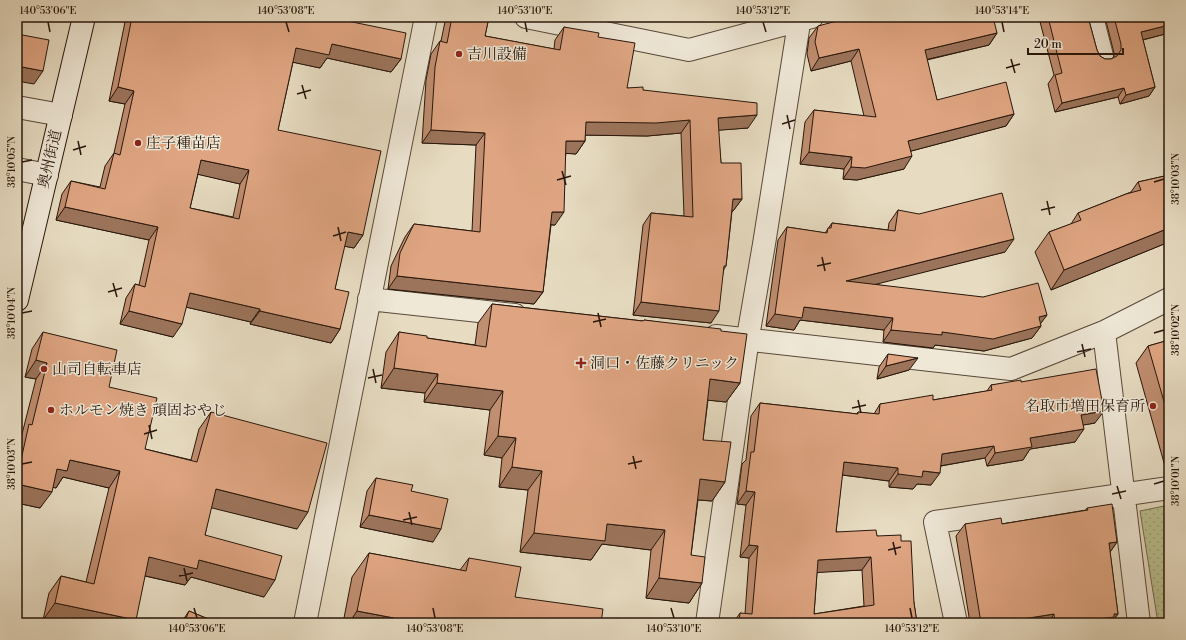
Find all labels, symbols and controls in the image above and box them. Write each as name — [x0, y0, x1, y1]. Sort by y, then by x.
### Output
text: 140°53'06"E — [20, 5, 77, 17]
text: 140°53'08"E — [257, 5, 315, 17]
text: 140°53'10"E — [498, 5, 553, 17]
text: 140°53'12"E — [736, 5, 790, 17]
text: 140°53'14"E — [975, 5, 1029, 17]
scale bar — [1028, 30, 1123, 56]
text: 20 m — [1034, 37, 1062, 52]
place label: 吉川設備 — [467, 45, 527, 64]
marker: 吉川設備 — [454, 49, 464, 59]
street label: 奥州街道 — [34, 128, 66, 190]
place label: 庄子種苗店 — [146, 134, 221, 153]
text: 38°10'05"N — [6, 136, 18, 188]
marker: 庄子種苗店 — [133, 138, 143, 148]
text: 38°10'03"N — [1170, 153, 1182, 205]
text: 38°10'04"N — [6, 286, 18, 339]
text: 38°10'02"N — [1170, 304, 1182, 356]
place label: 洞口・佐藤クリニック — [590, 354, 739, 373]
marker: 洞口・佐藤クリニック — [575, 357, 587, 369]
place label: 山司自転車店 — [52, 360, 142, 379]
marker: 山司自転車店 — [39, 364, 49, 374]
place label: 名取市増田保育所 — [1025, 397, 1145, 416]
place label: ホルモン焼き 頑固おやじ — [59, 401, 227, 420]
marker: 名取市増田保育所 — [1148, 401, 1158, 411]
marker: ホルモン焼き 頑固おやじ — [46, 405, 56, 415]
text: 38°10'03"N — [6, 438, 18, 490]
text: 38°10'01"N — [1170, 455, 1182, 506]
text: 140°53'06"E — [169, 623, 226, 635]
text: 140°53'08"E — [406, 623, 464, 635]
text: 140°53'10"E — [647, 623, 702, 635]
text: 140°53'12"E — [885, 623, 939, 635]

